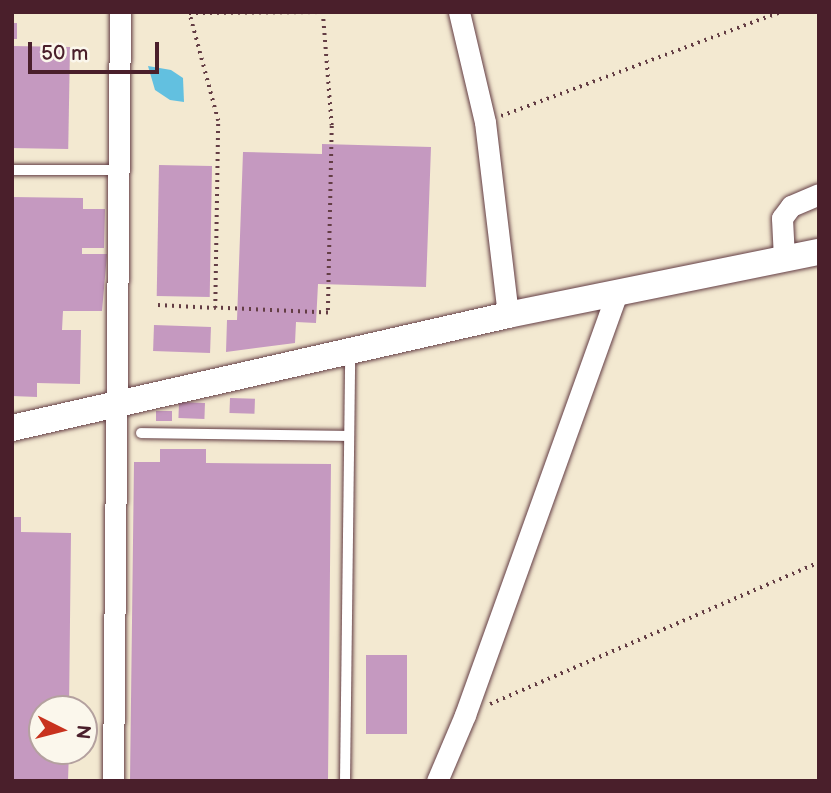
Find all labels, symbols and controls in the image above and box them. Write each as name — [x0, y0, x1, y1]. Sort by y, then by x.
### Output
scale bar — [32, 28, 163, 72]
text: 50 m — [41, 41, 88, 66]
north arrow — [28, 695, 98, 765]
text: N — [70, 724, 95, 740]

